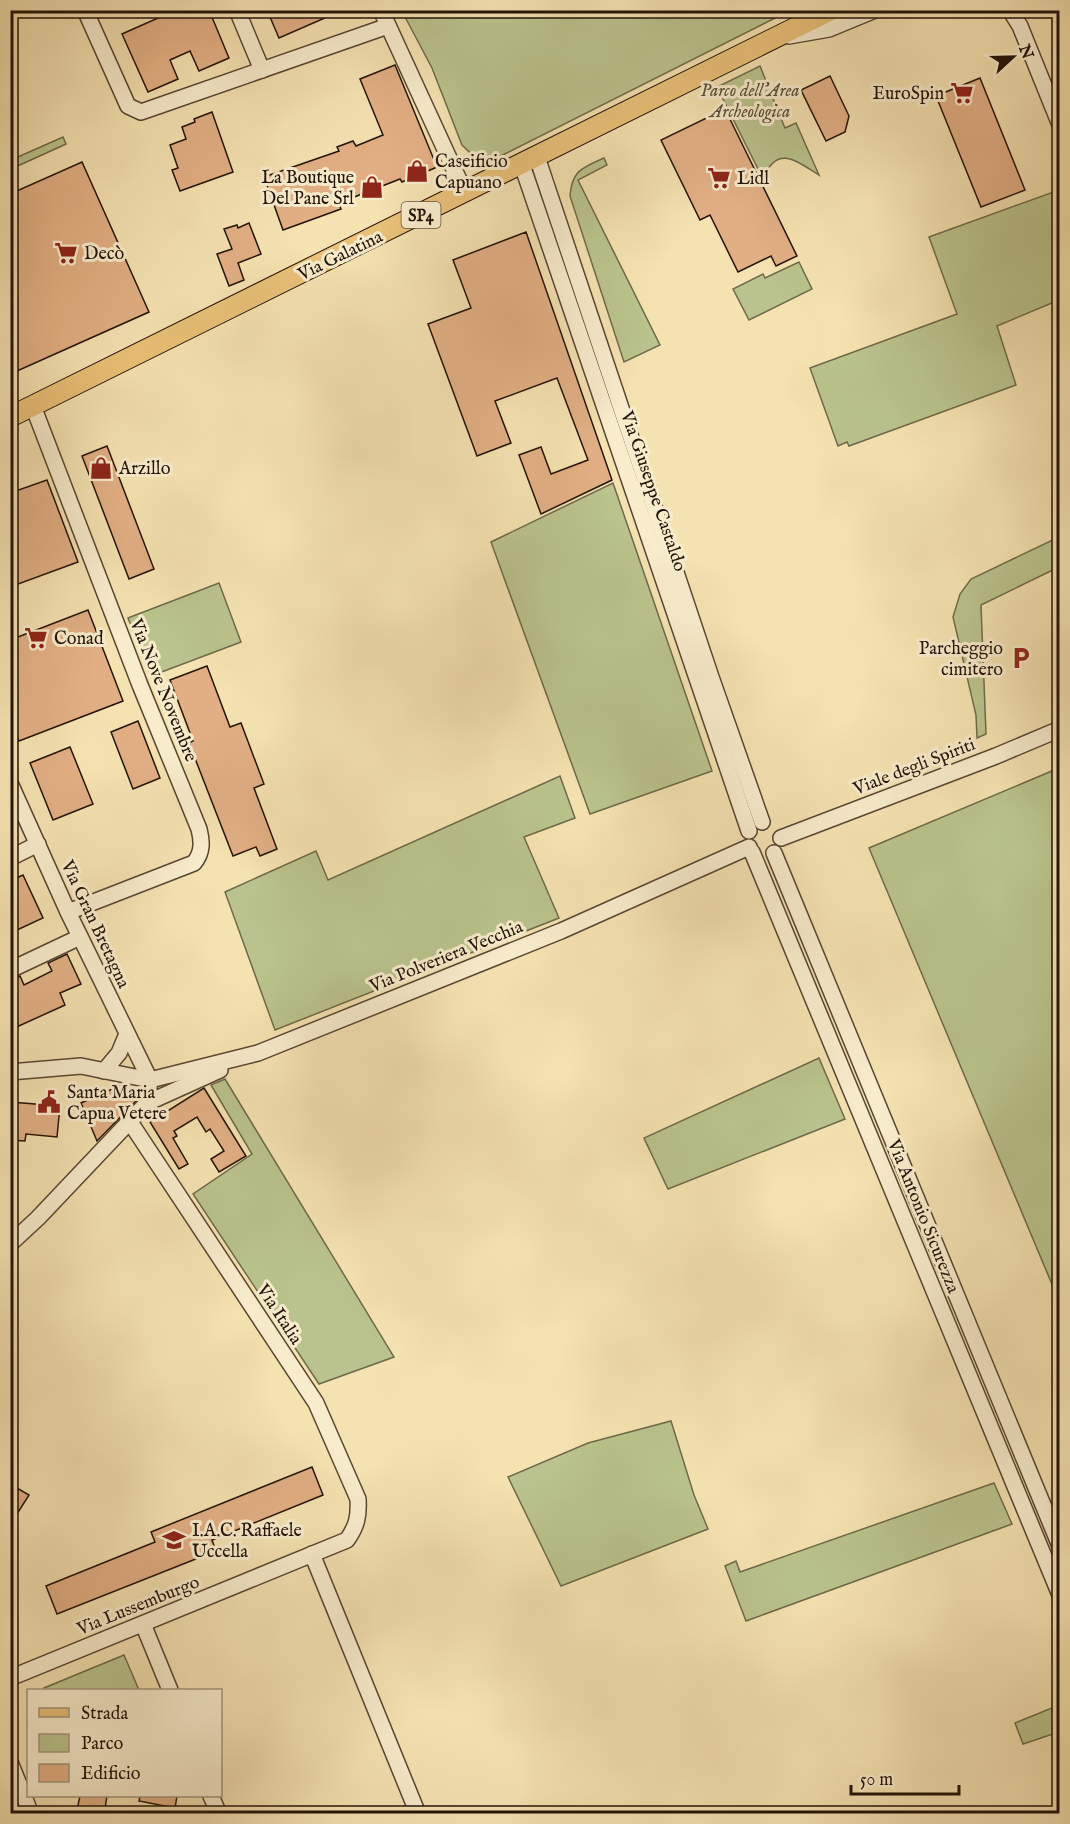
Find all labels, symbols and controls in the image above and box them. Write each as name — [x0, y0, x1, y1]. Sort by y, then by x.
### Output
north arrow — [983, 27, 1043, 87]
text: N — [1013, 41, 1037, 62]
park label: Parco dell'Area Archeologica — [701, 80, 799, 124]
supermarket icon: EuroSpin — [949, 80, 975, 106]
place label: EuroSpin — [873, 83, 944, 106]
place label: Caseificio Capuano — [435, 151, 508, 195]
shop icon: Caseificio Capuano — [404, 158, 430, 184]
supermarket icon: Lidl — [706, 165, 732, 191]
place label: La Boutique Del Pane Srl — [261, 167, 354, 211]
place label: Lidl — [737, 168, 769, 191]
shop icon: La Boutique Del Pane Srl — [359, 174, 385, 200]
road number: SP4 — [402, 202, 440, 228]
street label: Via Galatina — [294, 226, 387, 287]
supermarket icon: Decò — [53, 240, 79, 266]
place label: Decò — [84, 243, 124, 266]
street label: Via Giuseppe Castaldo — [614, 407, 691, 575]
shop icon: Arzillo — [88, 455, 114, 481]
place label: Arzillo — [118, 458, 171, 481]
street label: Via Nove Novembre — [123, 615, 202, 765]
supermarket icon: Conad — [23, 625, 49, 651]
place label: Conad — [54, 628, 104, 651]
place label: Parcheggio cimitero — [919, 638, 1003, 682]
parking icon: Parcheggio cimitero — [1008, 645, 1034, 671]
street label: Viale degli Spiriti — [849, 734, 979, 802]
street label: Via Gran Bretagna — [55, 856, 134, 992]
street label: Via Polveriera Vecchia — [366, 916, 527, 999]
place label: Santa Maria Capua Vetere — [67, 1082, 167, 1126]
public building icon: Santa Maria Capua Vetere — [36, 1089, 62, 1115]
street label: Via Antonio Sicurezza — [881, 1135, 964, 1297]
street label: Via Italia — [250, 1279, 307, 1350]
place label: I.A.C. Raffaele Uccella — [192, 1520, 302, 1564]
school or university icon: I.A.C. Raffaele Uccella — [161, 1527, 187, 1553]
street label: Via Lussemburgo — [73, 1571, 203, 1642]
legend — [27, 1689, 222, 1797]
text: Strada — [81, 1703, 128, 1726]
text: Parco — [81, 1733, 123, 1756]
scale bar — [851, 1758, 959, 1796]
text: Edificio — [81, 1763, 141, 1786]
text: 50 m — [860, 1769, 893, 1792]

